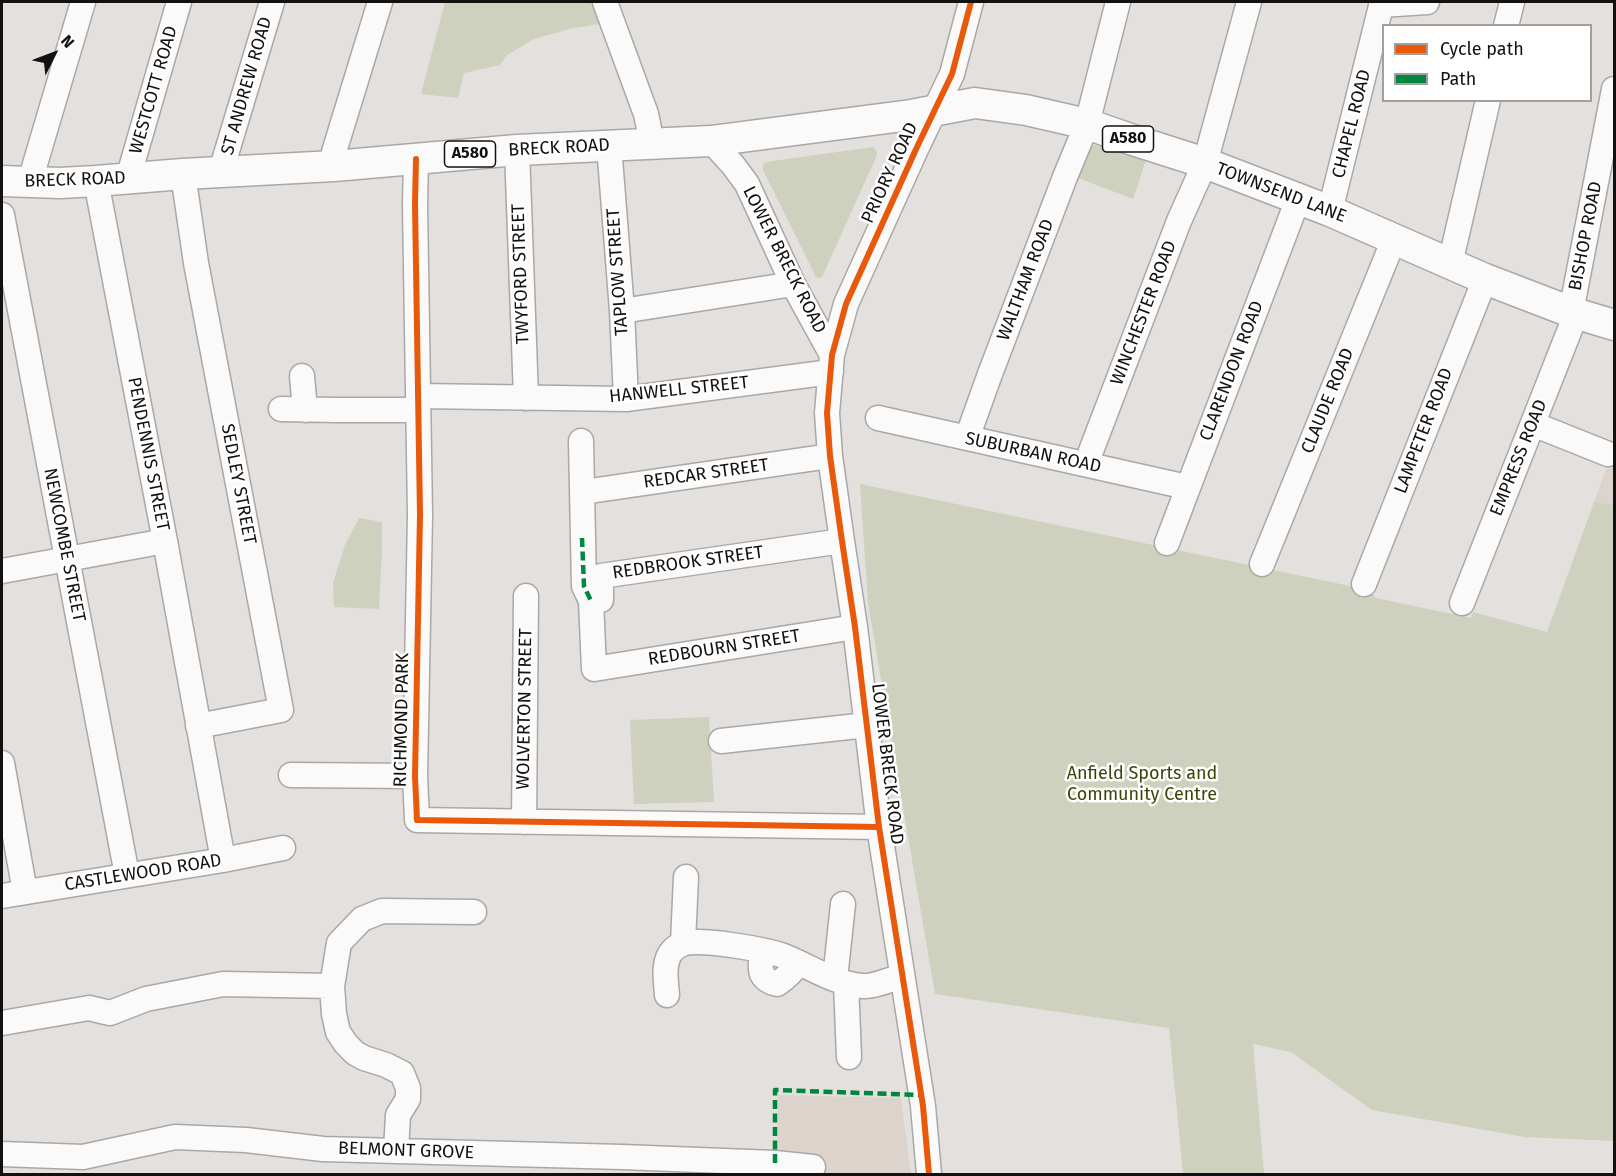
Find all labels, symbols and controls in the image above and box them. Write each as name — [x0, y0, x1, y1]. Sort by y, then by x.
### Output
street label: ST ANDREW ROAD — [217, 14, 277, 158]
street label: WESTCOTT ROAD — [125, 23, 183, 157]
north arrow — [24, 24, 84, 84]
legend — [1382, 24, 1592, 102]
text: N — [57, 31, 78, 52]
text: Cycle path — [1440, 38, 1524, 60]
street label: CHAPEL ROAD — [1328, 67, 1376, 181]
text: Path — [1440, 68, 1476, 90]
street label: PRIORY ROAD — [857, 119, 923, 227]
road number: A580 — [1102, 126, 1154, 152]
street label: BRECK ROAD — [508, 135, 610, 161]
road number: A580 — [444, 141, 496, 167]
street label: TOWNSEND LANE — [1213, 158, 1349, 228]
street label: BRECK ROAD — [24, 167, 126, 193]
street label: BISHOP ROAD — [1565, 180, 1607, 292]
street label: LOWER BRECK ROAD — [738, 183, 830, 337]
street label: TWYFORD STREET — [508, 203, 534, 345]
street label: TAPLOW STREET — [603, 208, 633, 336]
street label: WALTHAM ROAD — [993, 216, 1059, 344]
street label: WINCHESTER ROAD — [1106, 238, 1182, 388]
street label: CLARENDON ROAD — [1195, 298, 1269, 444]
street label: CLAUDE ROAD — [1297, 345, 1359, 457]
street label: LAMPETER ROAD — [1390, 365, 1458, 497]
street label: HANWELL STREET — [608, 372, 750, 408]
street label: PENDENNIS STREET — [122, 375, 174, 533]
street label: EMPRESS ROAD — [1486, 397, 1552, 519]
street label: SEDLEY STREET — [216, 422, 260, 546]
street label: SUBURBAN ROAD — [963, 428, 1103, 478]
street label: REDCAR STREET — [642, 455, 770, 493]
street label: NEWCOMBE STREET — [38, 466, 90, 624]
street label: REDBROOK STREET — [611, 542, 765, 584]
street label: REDBOURN STREET — [646, 625, 802, 671]
street label: WOLVERTON STREET — [513, 628, 537, 790]
street label: RICHMOND PARK — [390, 653, 414, 787]
street label: LOWER BRECK ROAD — [866, 682, 908, 846]
park label: Anfield Sports and Community Centre — [1067, 763, 1217, 806]
street label: CASTLEWOOD ROAD — [63, 850, 223, 896]
street label: BELMONT GROVE — [338, 1138, 474, 1164]

